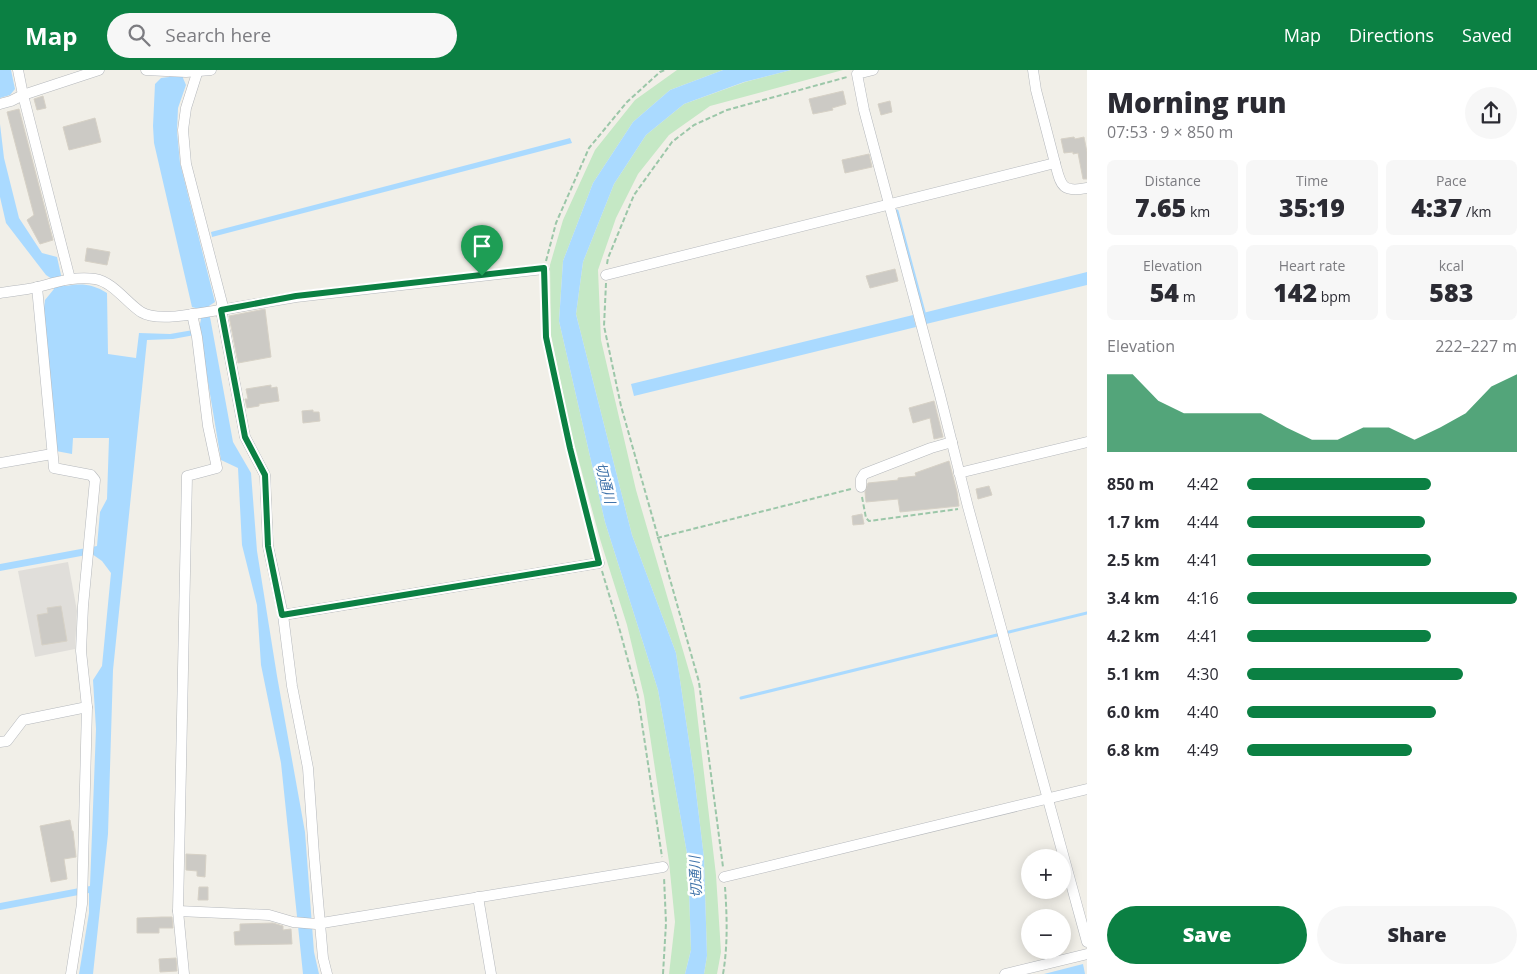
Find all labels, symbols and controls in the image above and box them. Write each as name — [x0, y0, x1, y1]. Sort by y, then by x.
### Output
search box — [107, 13, 457, 58]
text: Map — [25, 19, 77, 52]
icon: search — [125, 21, 153, 49]
text: Search here — [165, 22, 271, 48]
text: Map — [1284, 23, 1321, 47]
text: Directions — [1349, 23, 1434, 47]
text: Saved — [1462, 23, 1512, 47]
text: Morning run — [1107, 83, 1287, 121]
button: share — [1465, 87, 1517, 139]
text: 07:53 · 9 × 850 m — [1107, 121, 1233, 143]
text: Distance — [1145, 171, 1201, 190]
text: Time — [1296, 171, 1328, 190]
text: Pace — [1436, 171, 1467, 190]
text: 7.65 — [1135, 190, 1186, 224]
text: 35:19 — [1279, 190, 1345, 224]
text: 4:37 — [1411, 190, 1462, 224]
text: km — [1186, 202, 1210, 221]
text: /km — [1462, 202, 1491, 221]
pin — [461, 225, 503, 276]
icon: arrive — [468, 232, 496, 260]
text: Elevation — [1143, 256, 1202, 275]
text: Heart rate — [1279, 256, 1345, 275]
text: kcal — [1439, 256, 1464, 275]
text: 54 — [1150, 275, 1179, 309]
text: 142 — [1273, 275, 1317, 309]
text: 583 — [1429, 275, 1473, 309]
text: m — [1179, 287, 1196, 306]
text: bpm — [1317, 287, 1351, 306]
text: Elevation — [1107, 335, 1175, 357]
text: 222–227 m — [1435, 335, 1517, 357]
water label: 切通川 — [592, 460, 621, 508]
text: 850 m — [1107, 473, 1154, 495]
text: 4:42 — [1187, 473, 1219, 495]
text: 1.7 km — [1107, 511, 1160, 533]
text: 4:44 — [1187, 511, 1219, 533]
text: 2.5 km — [1107, 549, 1160, 571]
text: 4:41 — [1187, 549, 1219, 571]
text: 3.4 km — [1107, 587, 1160, 609]
text: 4:16 — [1187, 587, 1219, 609]
text: 4.2 km — [1107, 625, 1160, 647]
text: 4:41 — [1187, 625, 1219, 647]
text: 5.1 km — [1107, 663, 1160, 685]
text: 4:30 — [1187, 663, 1219, 685]
text: 6.0 km — [1107, 701, 1160, 723]
text: 4:40 — [1187, 701, 1219, 723]
text: 6.8 km — [1107, 739, 1160, 761]
text: 4:49 — [1187, 739, 1219, 761]
map controls — [1021, 849, 1071, 959]
button: + — [1021, 849, 1071, 899]
water label: 切通川 — [684, 854, 706, 898]
button: Save — [1107, 906, 1307, 964]
button: Share — [1317, 906, 1517, 964]
button: − — [1021, 909, 1071, 959]

